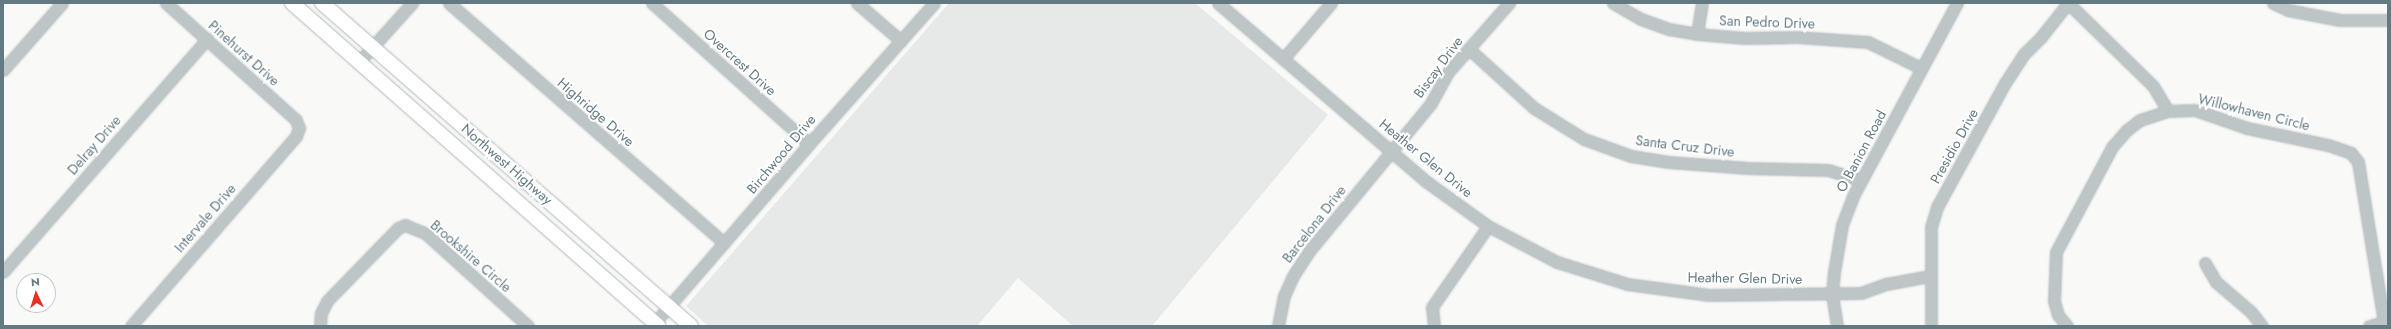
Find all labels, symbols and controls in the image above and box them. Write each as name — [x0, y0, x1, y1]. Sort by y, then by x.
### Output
street label: San Pedro Drive — [1719, 12, 1815, 32]
street label: Pinehurst Drive — [205, 17, 283, 89]
street label: Overcrest Drive — [700, 25, 780, 99]
street label: Biscay Drive — [1410, 33, 1466, 101]
street label: Highridge Drive — [554, 74, 638, 150]
street label: Willowhaven Circle — [2196, 90, 2312, 134]
street label: Presidio Drive — [1927, 106, 1981, 186]
street label: O Banion Road — [1832, 107, 1890, 195]
street label: Birchwood Drive — [743, 111, 819, 197]
street label: Delray Drive — [64, 112, 124, 178]
street label: Heather Glen Drive — [1376, 115, 1476, 201]
street label: Northwest Highway — [458, 120, 556, 208]
street label: Santa Cruz Drive — [1635, 132, 1735, 160]
street label: Intervale Drive — [171, 180, 239, 256]
street label: Barcelona Drive — [1279, 182, 1349, 266]
street label: Brookshire Circle — [427, 216, 515, 296]
street label: Heather Glen Drive — [1687, 269, 1803, 287]
north arrow — [16, 273, 56, 313]
text: N — [30, 274, 40, 290]

